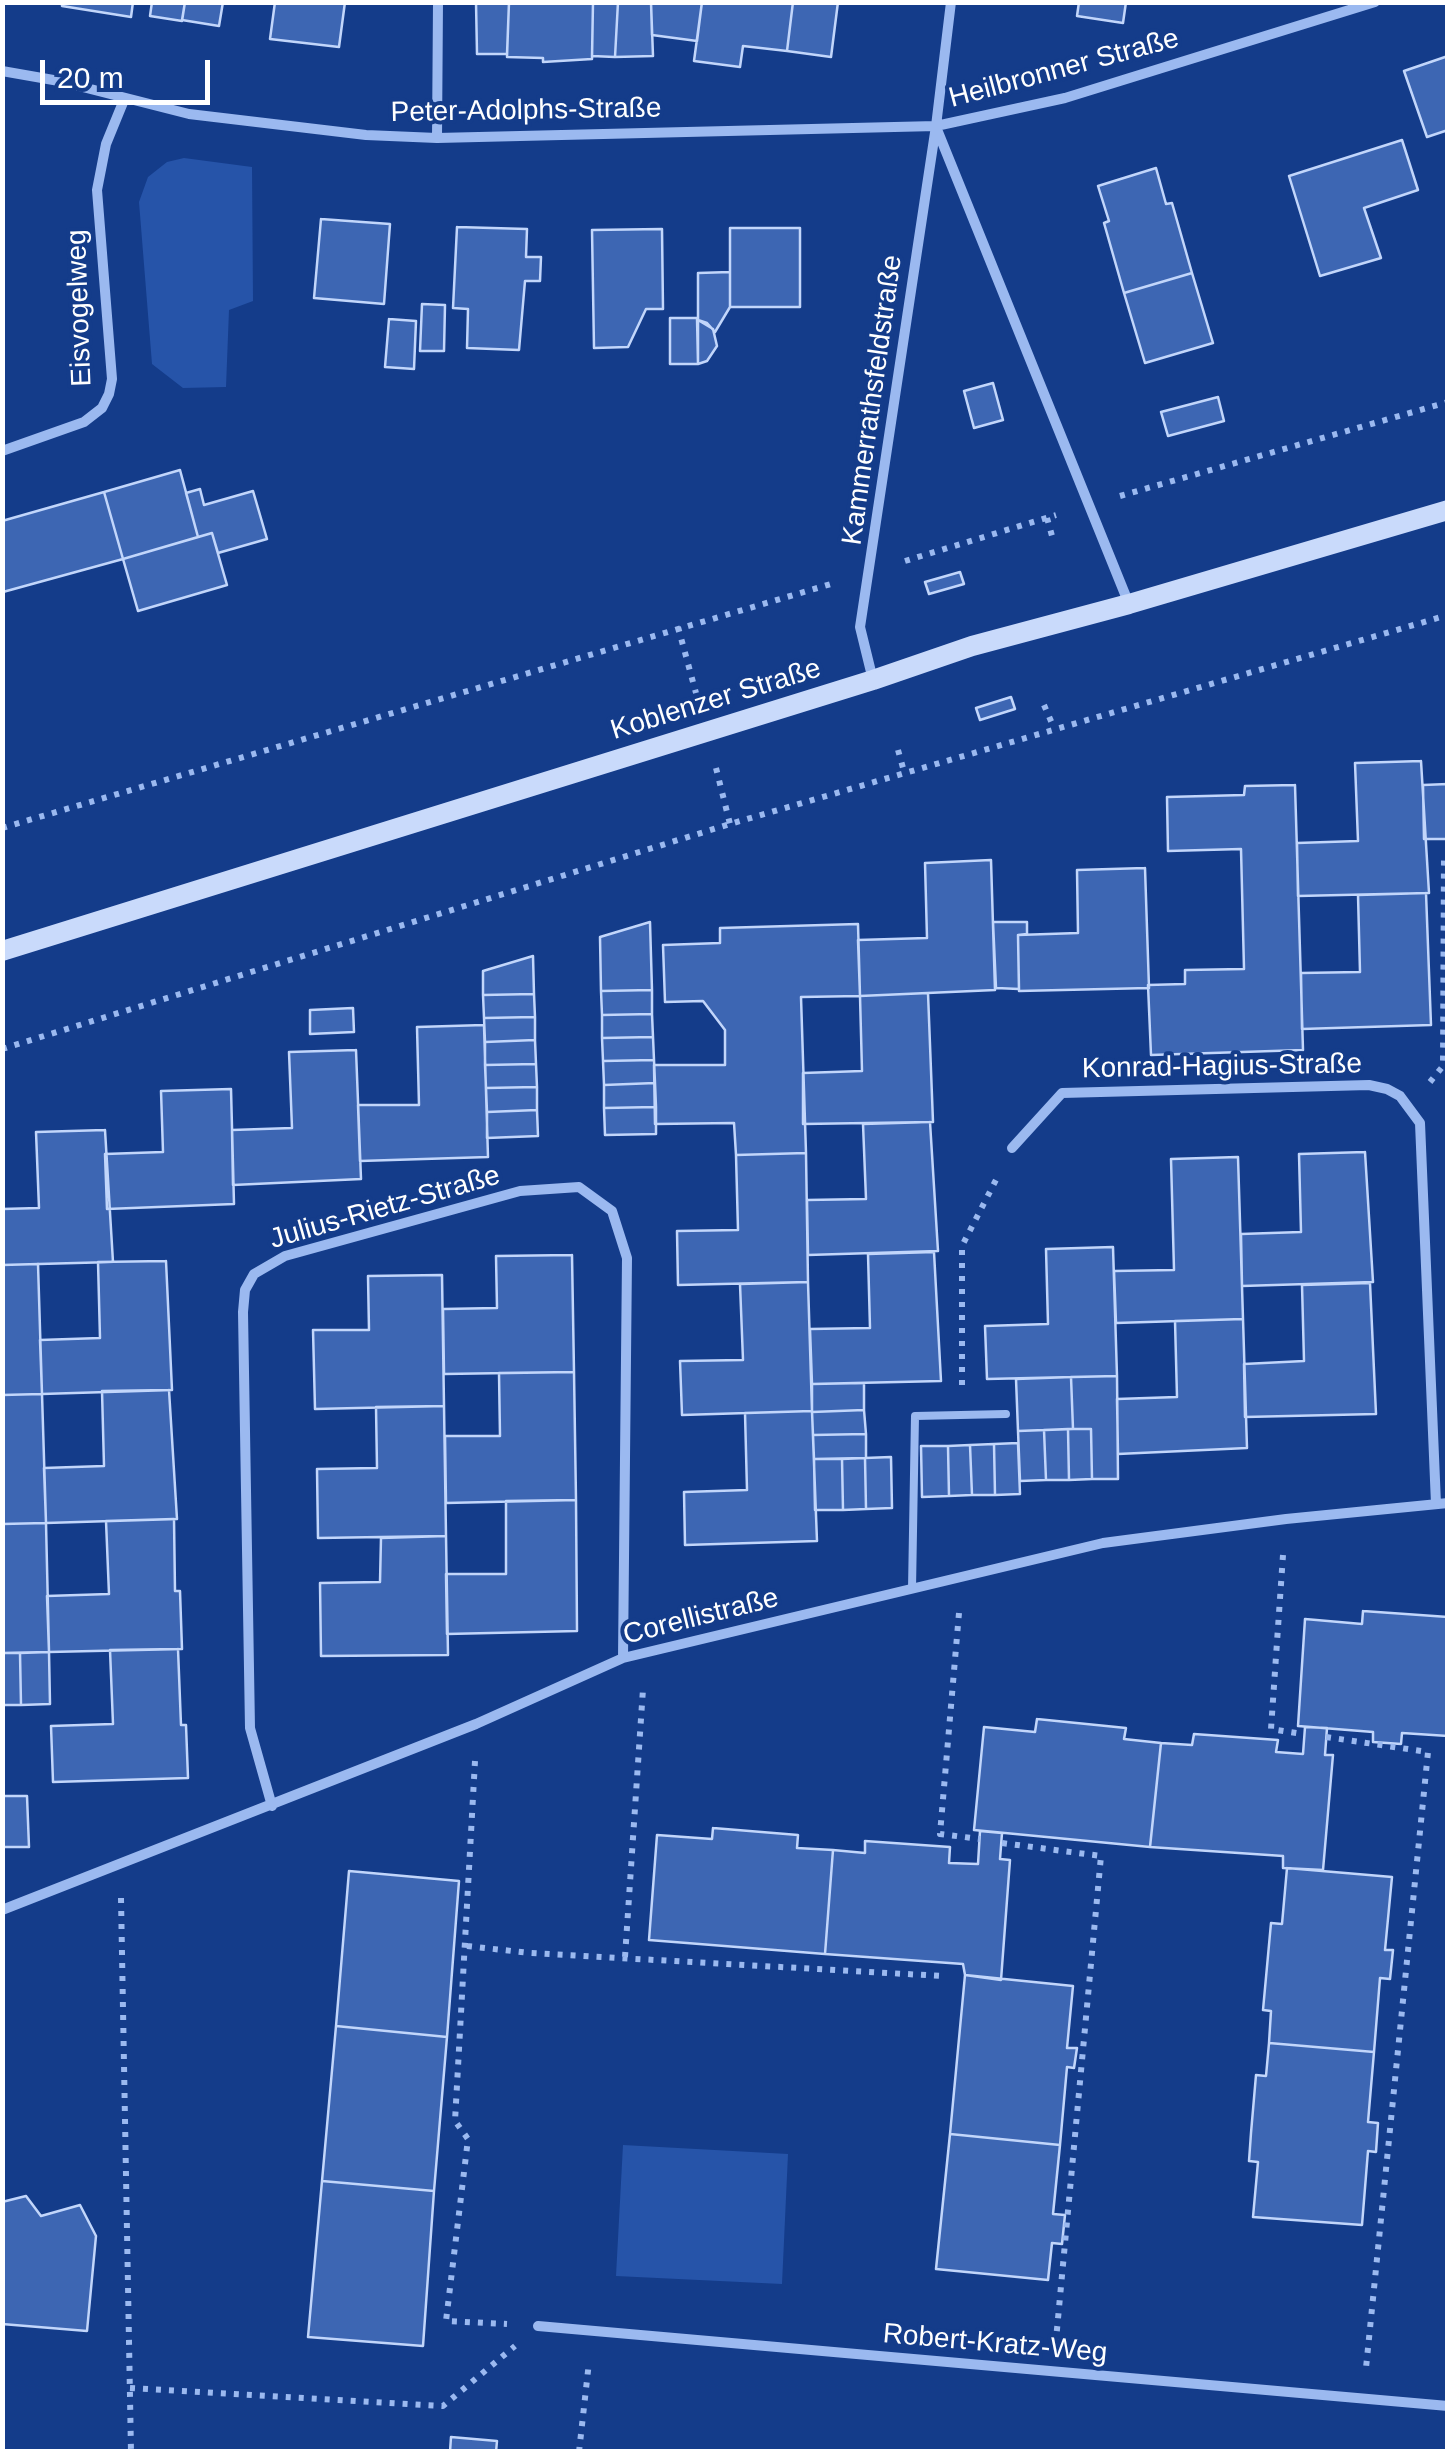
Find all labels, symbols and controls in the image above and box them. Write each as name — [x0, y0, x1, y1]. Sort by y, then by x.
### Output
street label: Heilbronner Straße — [945, 22, 1183, 116]
scale bar — [45, 40, 215, 102]
text: 20 m — [57, 61, 124, 94]
street label: Peter-Adolphs-Straße — [390, 92, 662, 130]
street label: Eisvogelweg — [60, 229, 100, 387]
street label: Kammerrathsfeldstraße — [836, 253, 910, 547]
street label: Koblenzer Straße — [607, 652, 825, 748]
street label: Konrad-Hagius-Straße — [1082, 1048, 1362, 1086]
street label: Julius-Rietz-Straße — [266, 1159, 504, 1257]
street label: Corellistraße — [620, 1582, 782, 1652]
street label: Robert-Kratz-Weg — [881, 2317, 1109, 2371]

